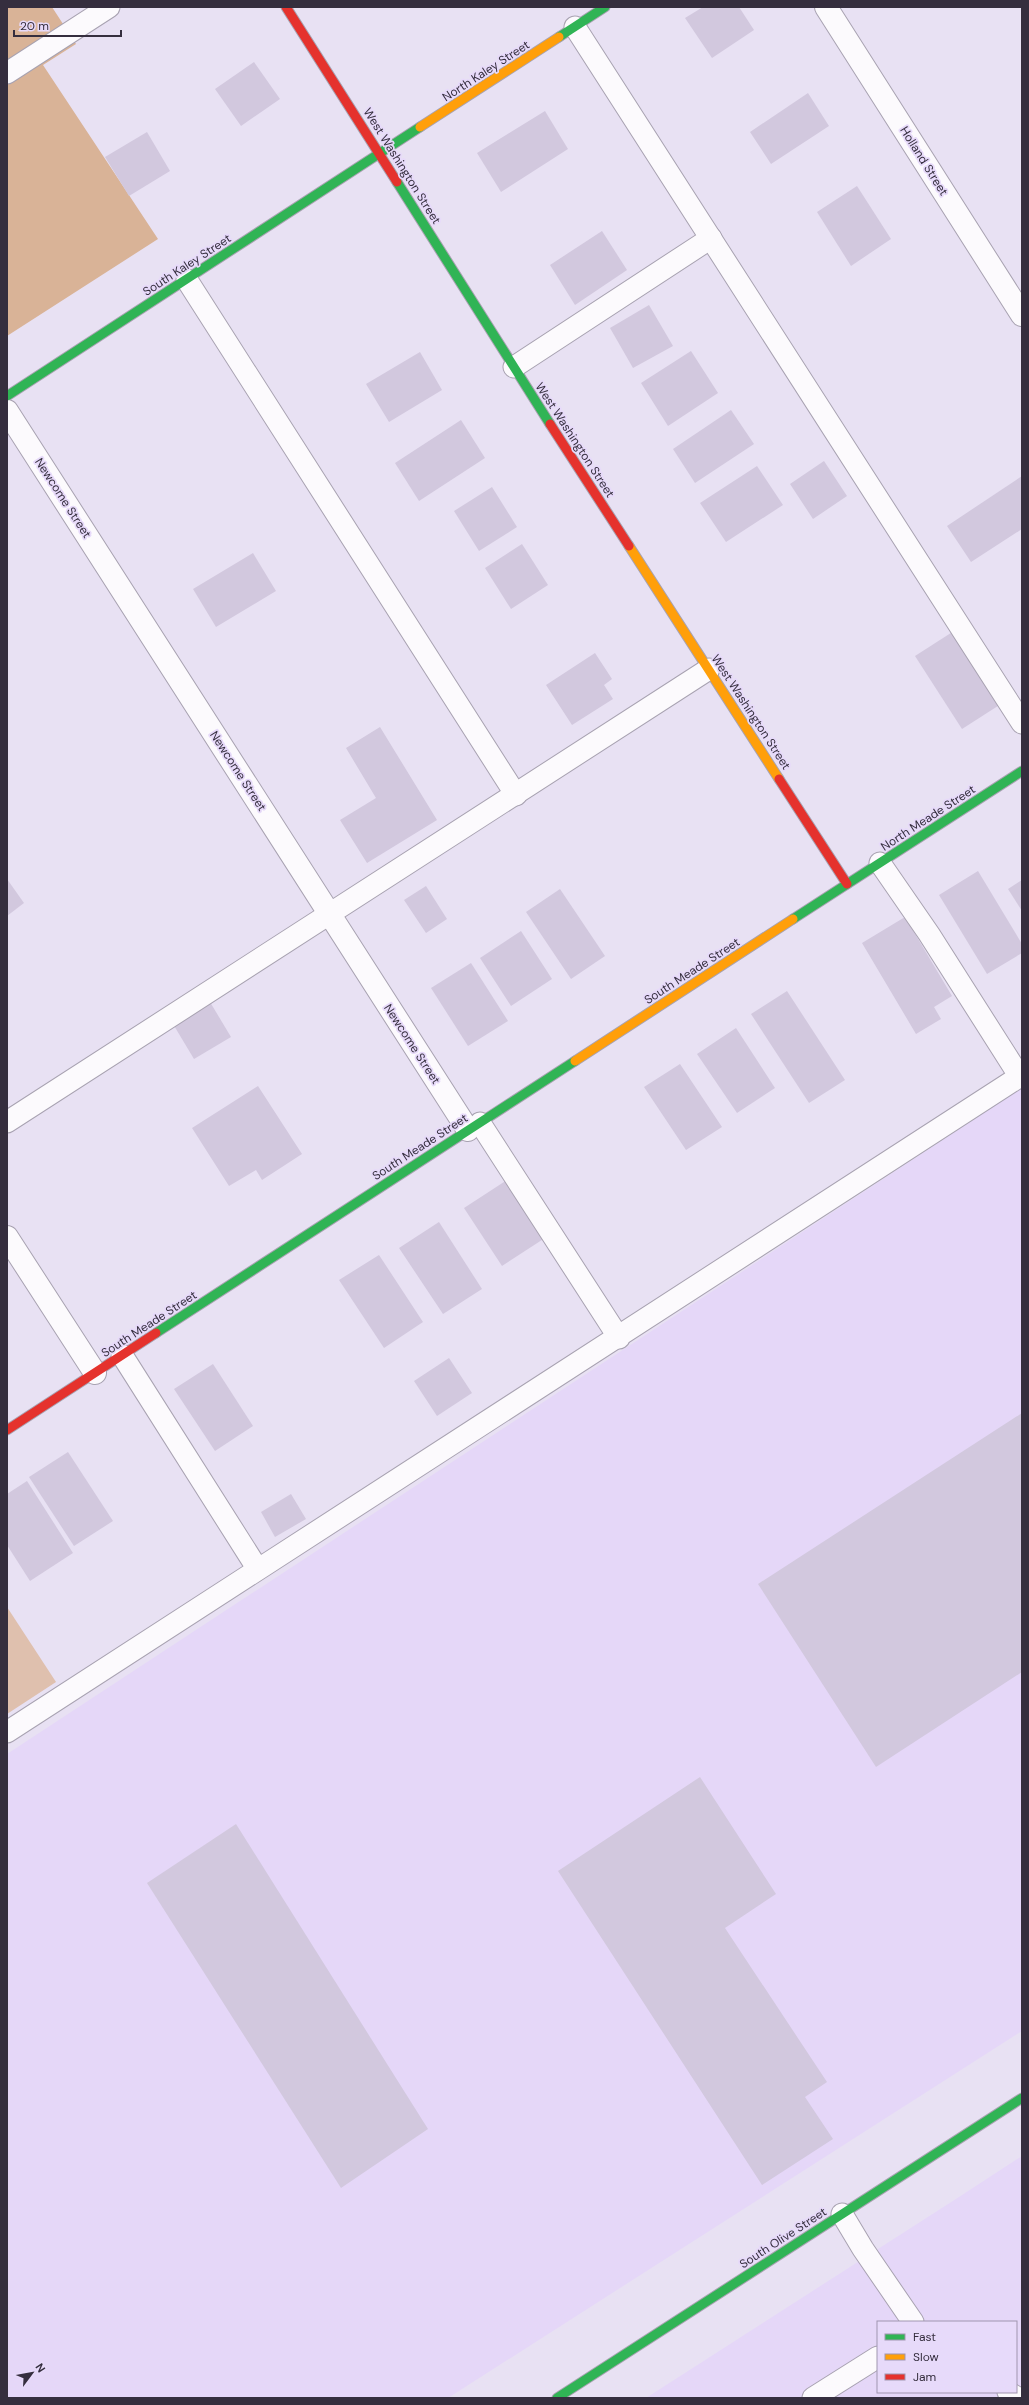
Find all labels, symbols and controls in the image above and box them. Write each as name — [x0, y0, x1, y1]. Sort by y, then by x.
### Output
scale bar — [14, 12, 121, 38]
text: 20 m — [20, 18, 49, 34]
street label: North Kaley Street — [439, 37, 533, 105]
street label: West Washington Street — [360, 105, 444, 227]
street label: Holland Street — [896, 123, 952, 199]
street label: South Kaley Street — [140, 230, 234, 300]
street label: West Washington Street — [532, 379, 618, 501]
street label: Newcome Street — [31, 455, 95, 541]
street label: West Washington Street — [708, 651, 794, 773]
street label: Newcome Street — [206, 728, 270, 814]
street label: North Meade Street — [878, 781, 979, 855]
street label: South Meade Street — [641, 934, 743, 1008]
street label: Newcome Street — [380, 1001, 444, 1087]
street label: South Meade Street — [369, 1110, 471, 1184]
street label: South Meade Street — [98, 1287, 200, 1361]
street label: South Olive Street — [736, 2204, 830, 2272]
legend — [877, 2321, 1017, 2393]
text: Fast — [913, 2329, 936, 2345]
text: Slow — [913, 2349, 939, 2365]
north arrow — [12, 2353, 52, 2393]
text: N — [32, 2361, 49, 2375]
text: Jam — [913, 2369, 936, 2385]

